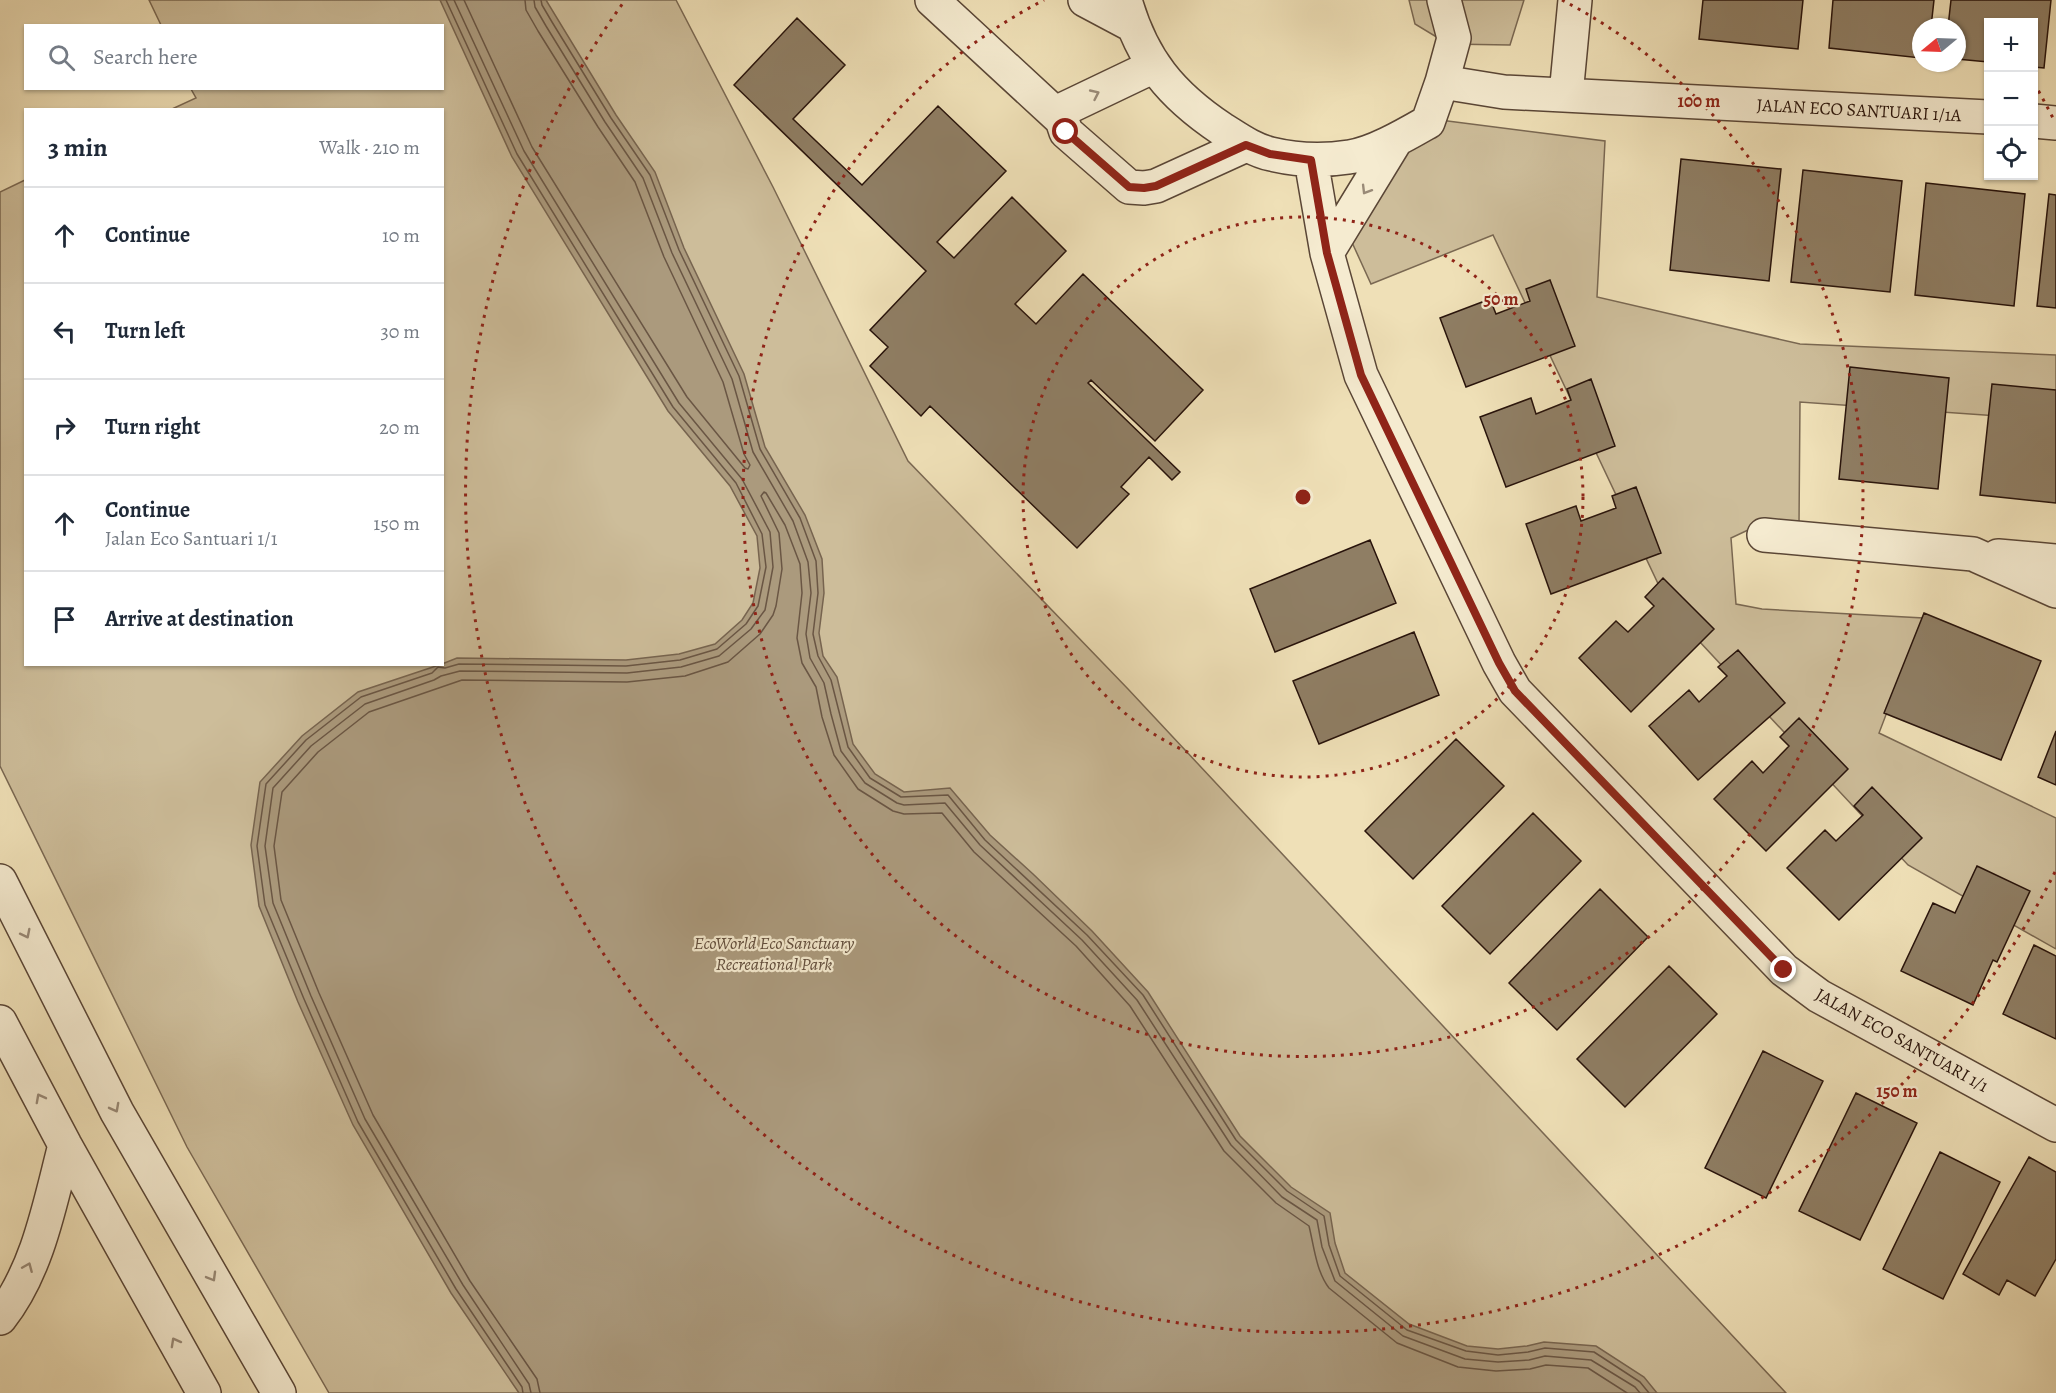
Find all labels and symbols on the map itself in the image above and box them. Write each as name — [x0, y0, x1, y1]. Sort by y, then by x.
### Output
north arrow — [1912, 18, 1966, 72]
one-way arrow — [1089, 89, 1100, 101]
text: 100 m — [1678, 89, 1720, 113]
street label: JALAN ECO SANTUARI 1/1A — [1756, 93, 1962, 127]
route start — [1052, 118, 1078, 144]
one-way arrow — [1361, 184, 1373, 194]
text: 50 m — [1484, 287, 1518, 311]
centre of rings — [1293, 487, 1313, 507]
one-way arrow — [19, 927, 31, 938]
park label: EcoWorld Eco Sanctuary Recreational Park — [694, 931, 854, 976]
route end — [1770, 956, 1796, 982]
street label: JALAN ECO SANTUARI 1/1 — [1811, 982, 1993, 1098]
text: 150 m — [1876, 1079, 1918, 1103]
one-way arrow — [36, 1094, 47, 1104]
one-way arrow — [107, 1101, 119, 1112]
one-way arrow — [21, 1263, 33, 1274]
one-way arrow — [204, 1271, 216, 1281]
one-way arrow — [171, 1338, 182, 1348]

